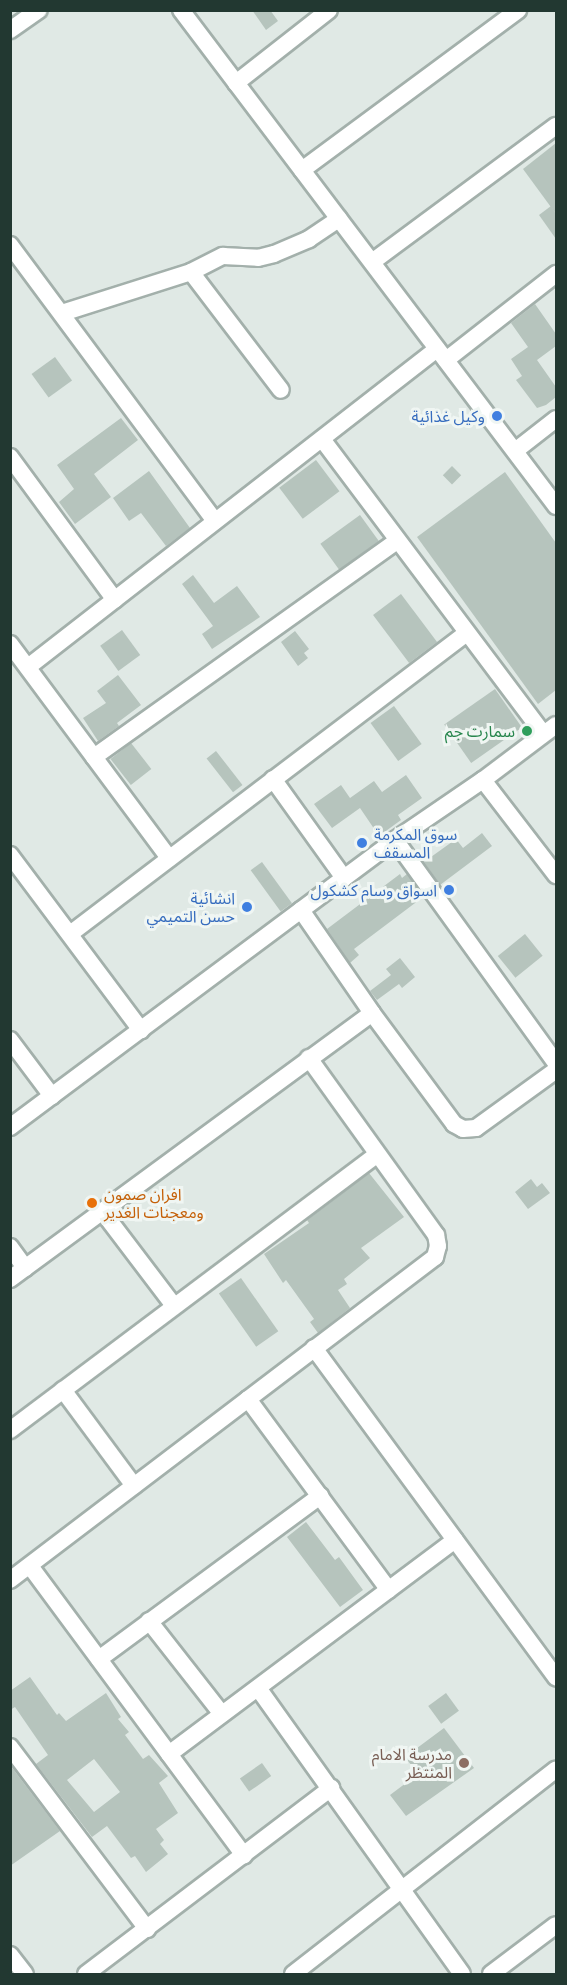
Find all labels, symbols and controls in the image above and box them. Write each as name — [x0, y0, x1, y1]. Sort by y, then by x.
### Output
place label: وكيل غذائية — [412, 406, 485, 426]
marker: وكيل غذائية — [490, 409, 504, 423]
place label: سمارت جم — [445, 721, 515, 741]
marker: سمارت جم — [520, 724, 534, 738]
place label: سوق المكرمة المسقف — [374, 824, 457, 862]
marker: سوق المكرمة المسقف — [355, 836, 369, 850]
place label: اسواق وسام كشكول — [311, 880, 437, 900]
marker: اسواق وسام كشكول — [442, 883, 456, 897]
place label: انشائية حسن التميمي — [146, 888, 235, 926]
marker: انشائية حسن التميمي — [240, 900, 254, 914]
place label: افران صمون ومعجنات الغدير — [104, 1184, 204, 1222]
marker: افران صمون ومعجنات الغدير — [85, 1196, 99, 1210]
place label: مدرسة الامام المنتظر — [372, 1744, 452, 1782]
marker: مدرسة الامام المنتظر — [457, 1756, 471, 1770]

